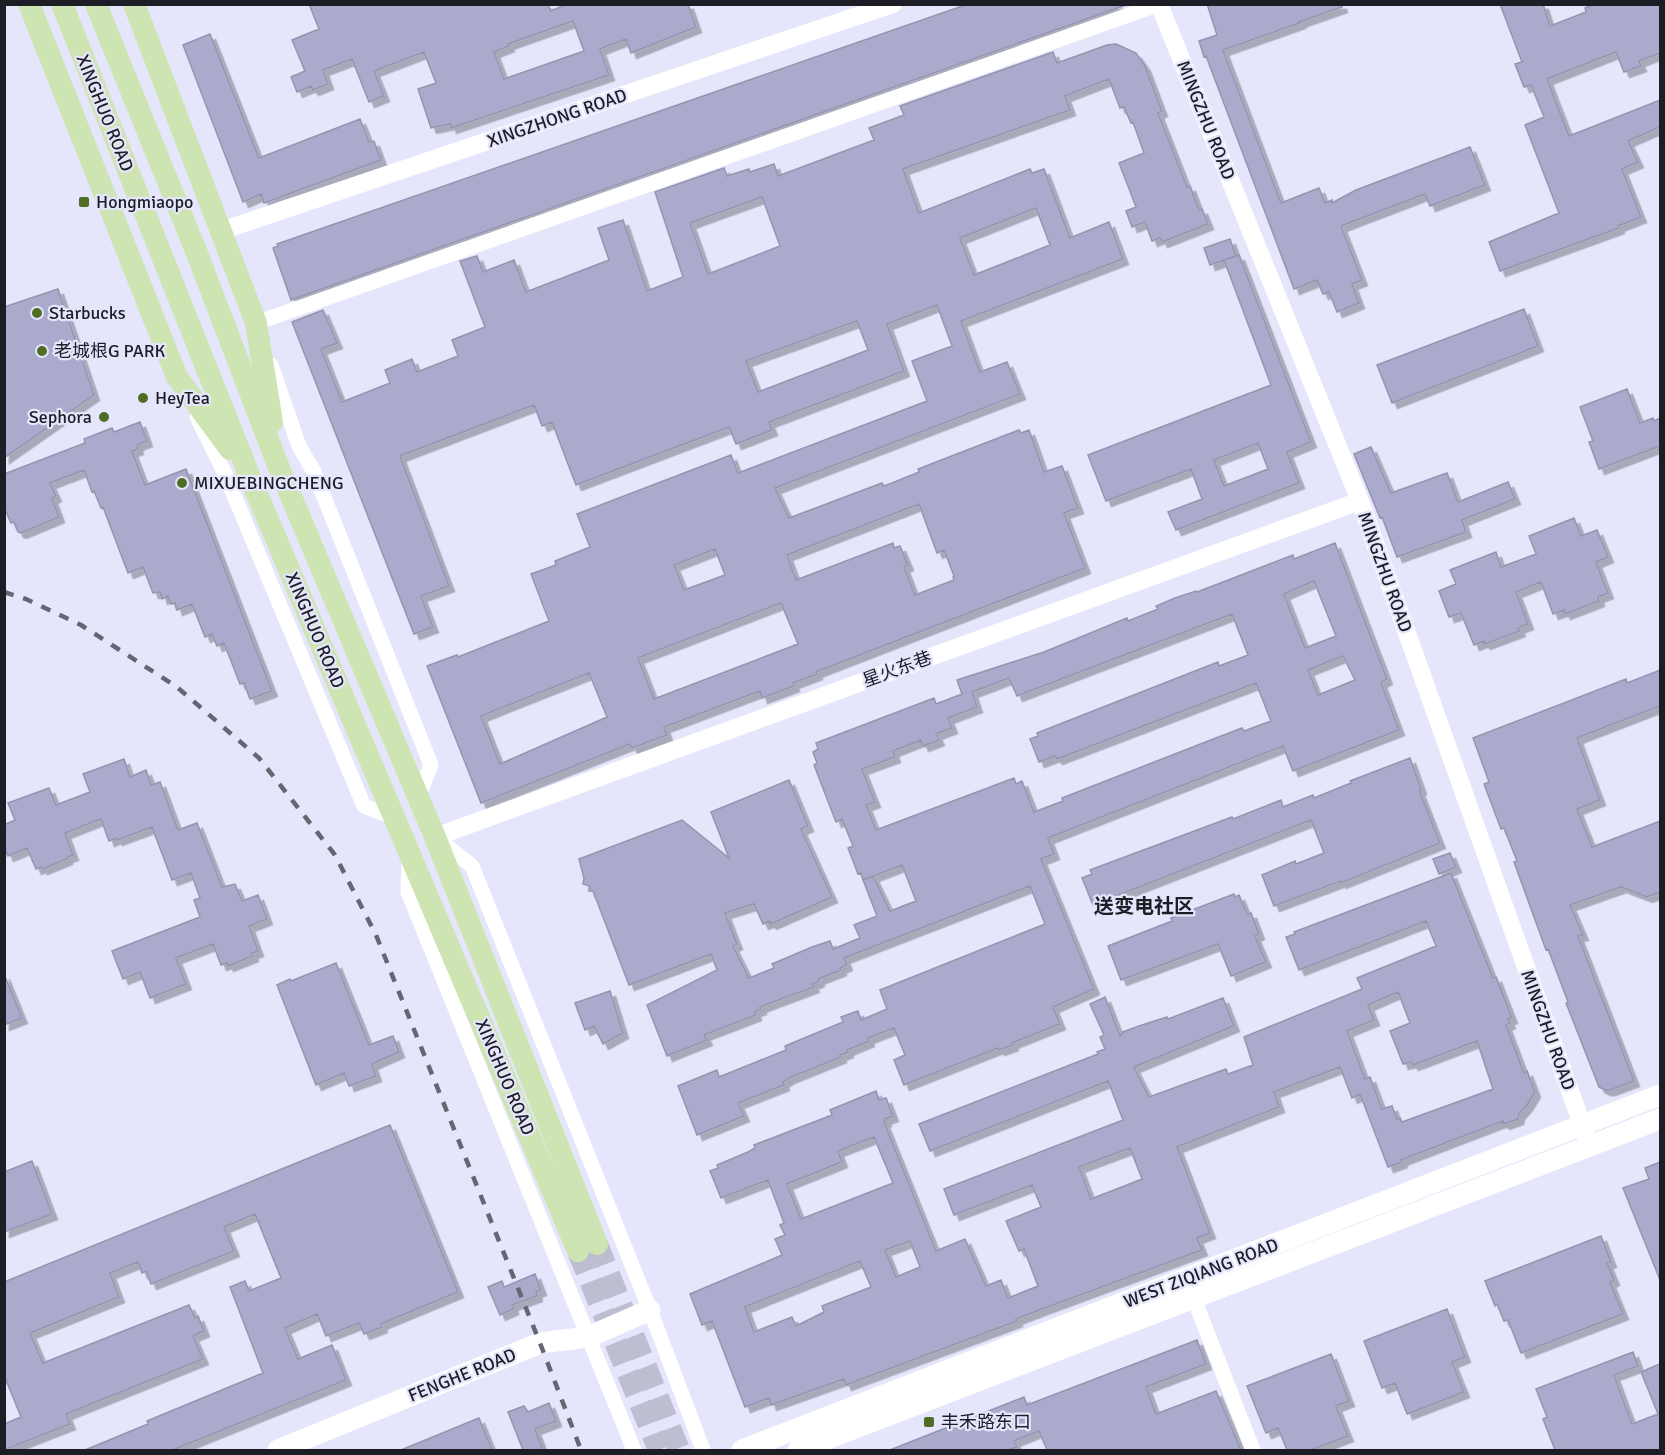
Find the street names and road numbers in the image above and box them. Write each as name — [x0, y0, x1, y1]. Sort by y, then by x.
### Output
street label: XINGHUO ROAD — [72, 51, 138, 175]
street label: MINGZHU ROAD — [1172, 57, 1240, 183]
street label: XINGZHONG ROAD — [484, 84, 630, 152]
street label: MINGZHU ROAD — [1353, 509, 1417, 635]
street label: XINGHUO ROAD — [281, 568, 349, 692]
street label: 星火东巷 — [859, 646, 935, 692]
street label: MINGZHU ROAD — [1516, 967, 1580, 1093]
street label: XINGHUO ROAD — [471, 1015, 539, 1139]
street label: WEST ZIQIANG ROAD — [1121, 1233, 1281, 1313]
street label: FENGHE ROAD — [405, 1343, 519, 1407]

